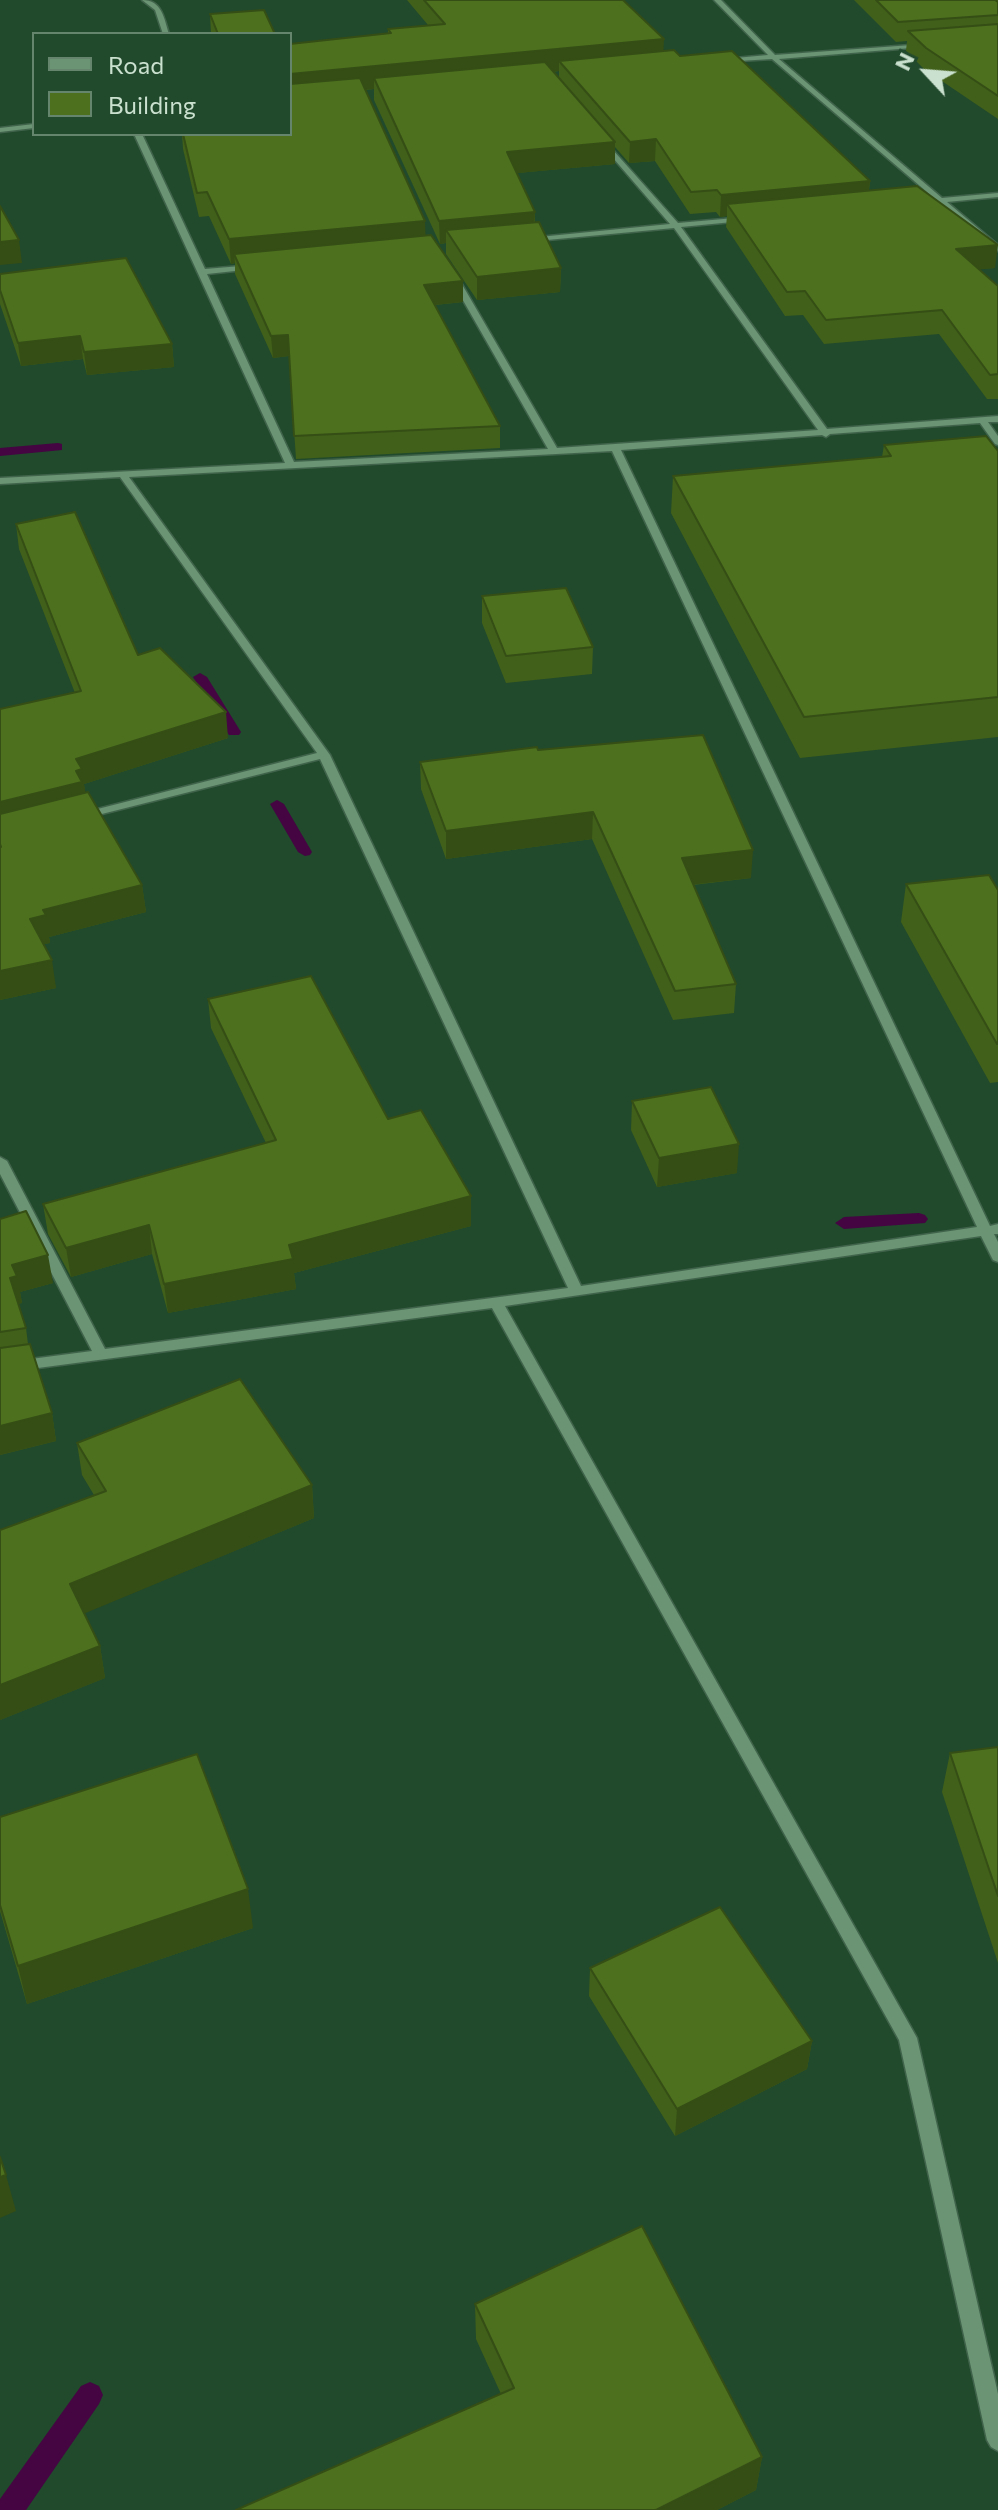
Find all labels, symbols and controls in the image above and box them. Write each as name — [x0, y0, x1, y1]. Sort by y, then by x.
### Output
legend — [32, 32, 292, 136]
north arrow — [886, 32, 966, 112]
text: N — [888, 48, 920, 75]
text: Road — [108, 50, 164, 79]
text: Building — [108, 90, 196, 119]

